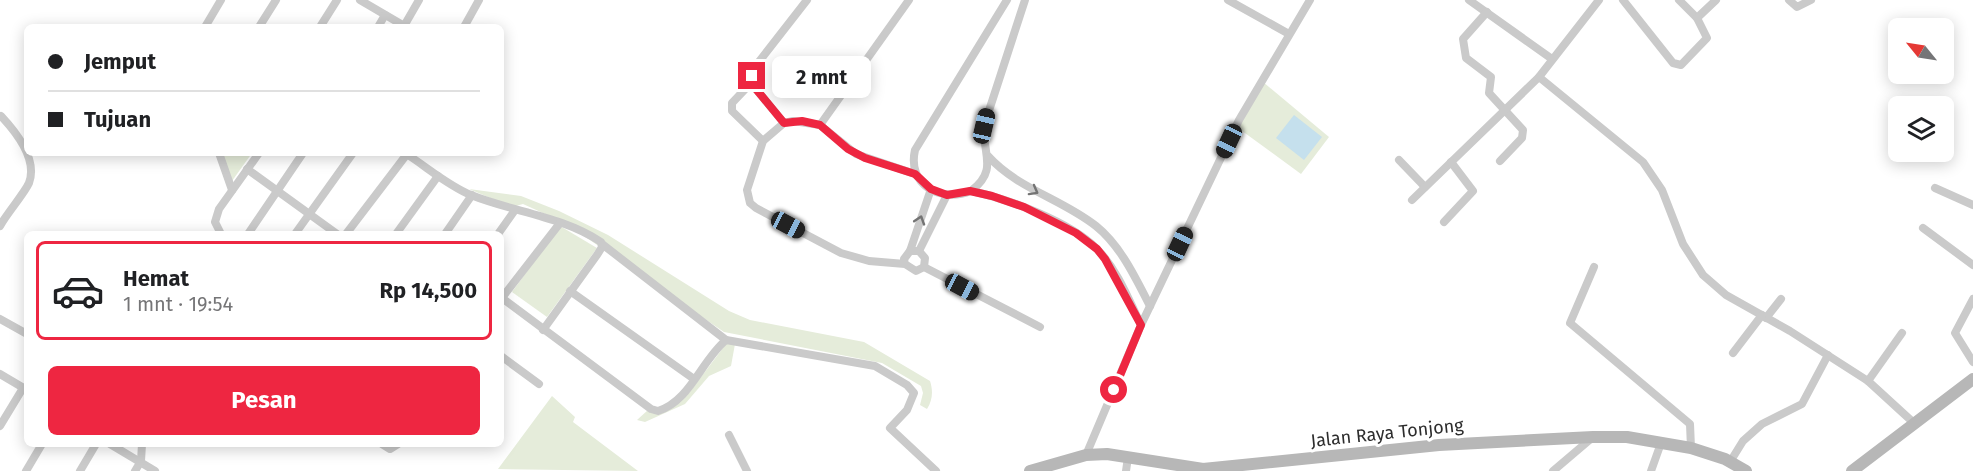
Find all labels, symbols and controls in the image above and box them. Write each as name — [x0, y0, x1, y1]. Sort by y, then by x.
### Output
north arrow — [1888, 18, 1954, 84]
map controls — [1888, 18, 1954, 162]
text: Jemput — [84, 48, 156, 75]
callout: 2 mnt — [773, 55, 872, 97]
route end — [738, 62, 765, 89]
text: 2 mnt — [796, 65, 847, 89]
button: layers — [1888, 96, 1954, 162]
text: Tujuan — [84, 106, 151, 133]
car — [971, 106, 997, 146]
car — [1213, 121, 1245, 161]
one-way arrow — [1028, 184, 1039, 195]
car — [768, 209, 808, 241]
one-way arrow — [913, 215, 926, 226]
car — [1164, 224, 1196, 264]
icon: car — [51, 264, 105, 318]
text: Hemat — [123, 265, 189, 292]
car — [942, 271, 982, 303]
text: Rp 14,500 — [379, 277, 477, 304]
text: 1 mnt · 19:54 — [123, 292, 233, 316]
button: Pesan — [48, 366, 480, 435]
route start — [1100, 376, 1127, 403]
street label: Jalan Raya Tonjong — [1309, 414, 1465, 452]

